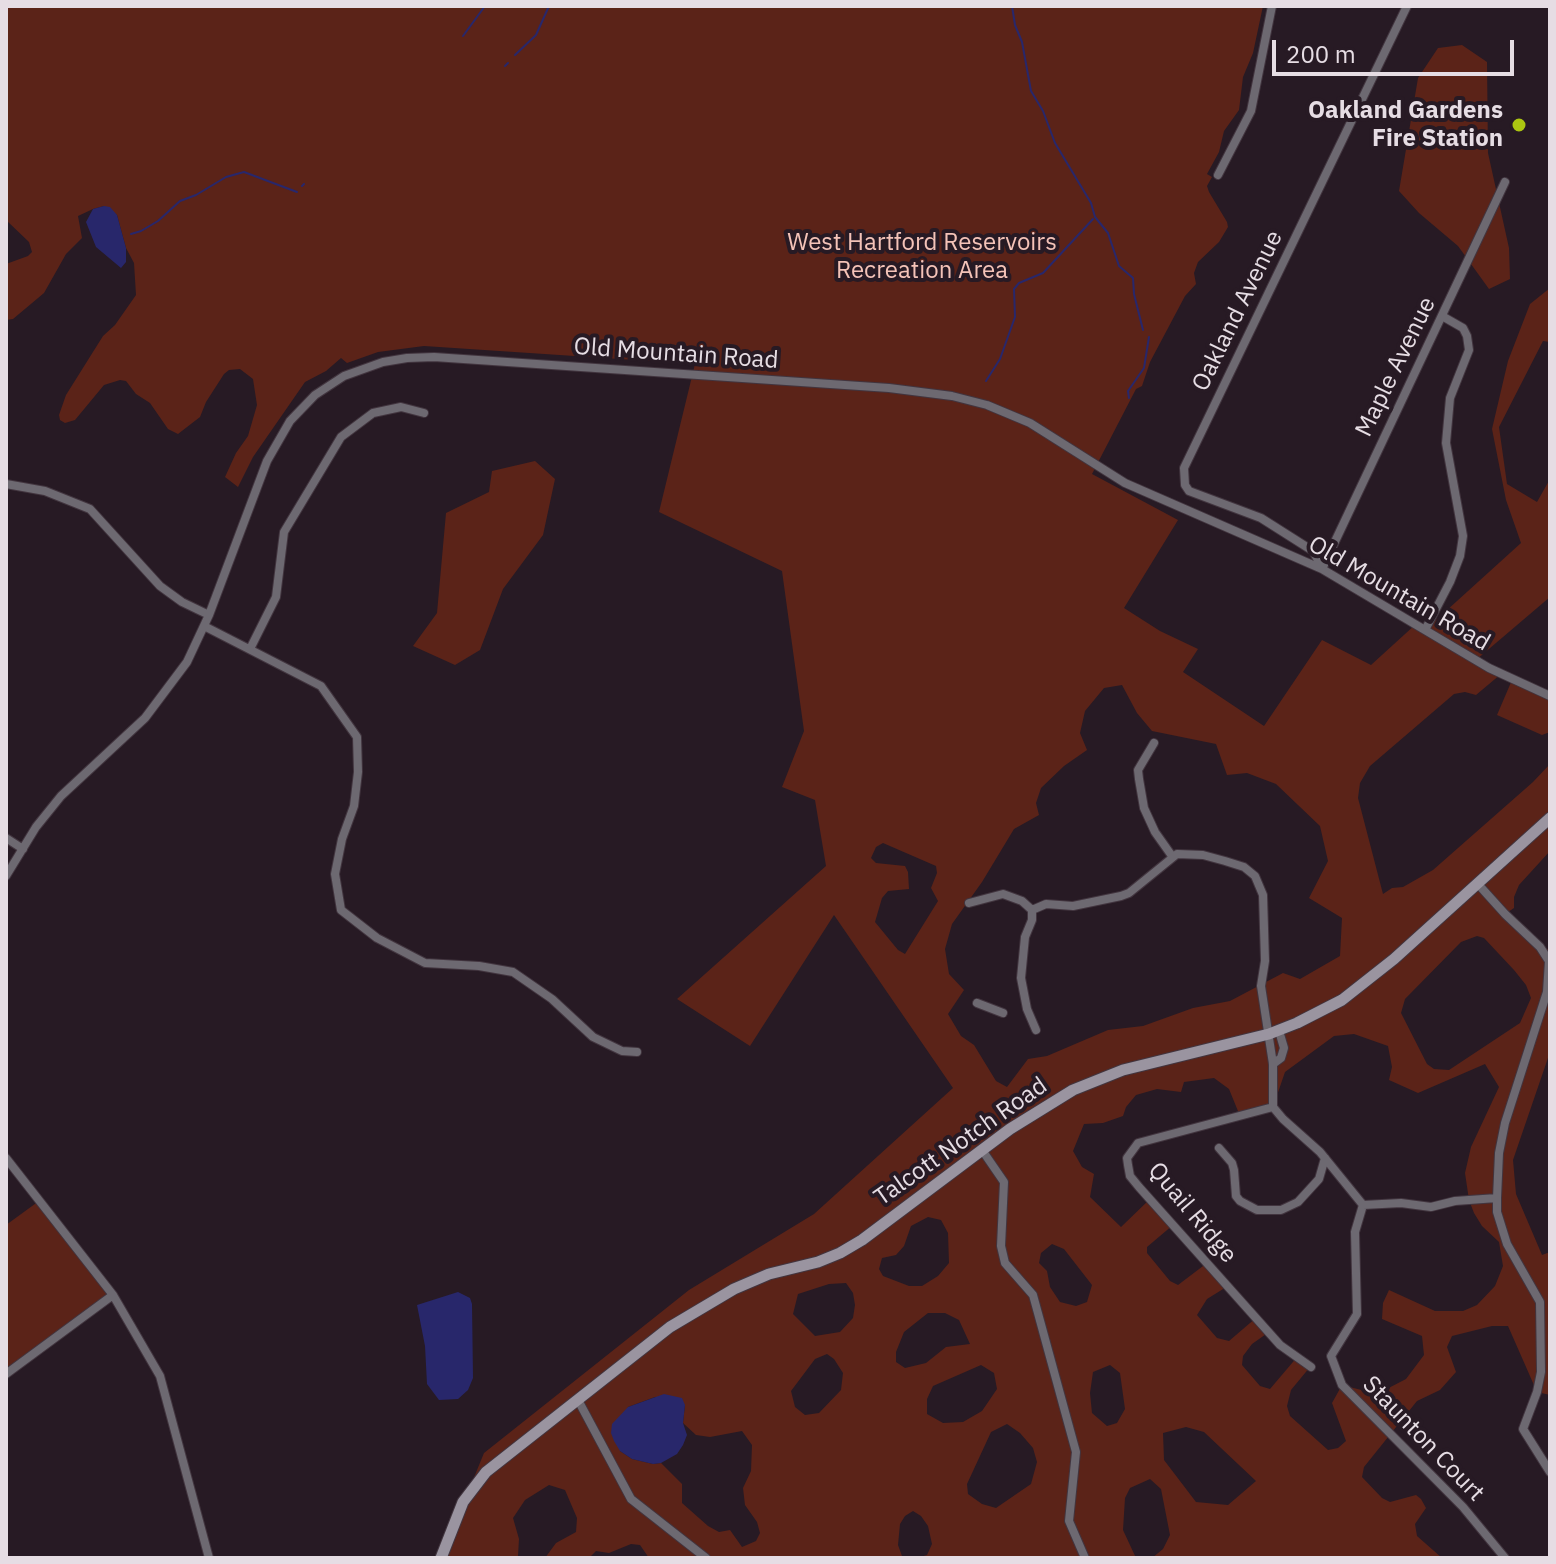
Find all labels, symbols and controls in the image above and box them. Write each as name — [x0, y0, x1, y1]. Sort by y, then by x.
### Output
scale bar — [1276, 24, 1518, 74]
text: 200 m — [1286, 38, 1356, 70]
place label: Oakland Gardens Fire Station — [1308, 97, 1503, 153]
marker: Oakland Gardens Fire Station — [1510, 116, 1528, 134]
street label: Oakland Avenue — [1187, 226, 1289, 396]
park label: West Hartford Reservoirs Recreation Area — [787, 229, 1057, 285]
street label: Maple Avenue — [1350, 293, 1442, 441]
street label: Old Mountain Road — [573, 332, 779, 376]
street label: Old Mountain Road — [1303, 530, 1495, 658]
street label: Talcott Notch Road — [869, 1072, 1053, 1212]
street label: Quail Ridge — [1142, 1157, 1242, 1269]
street label: Staunton Court — [1356, 1370, 1490, 1508]

